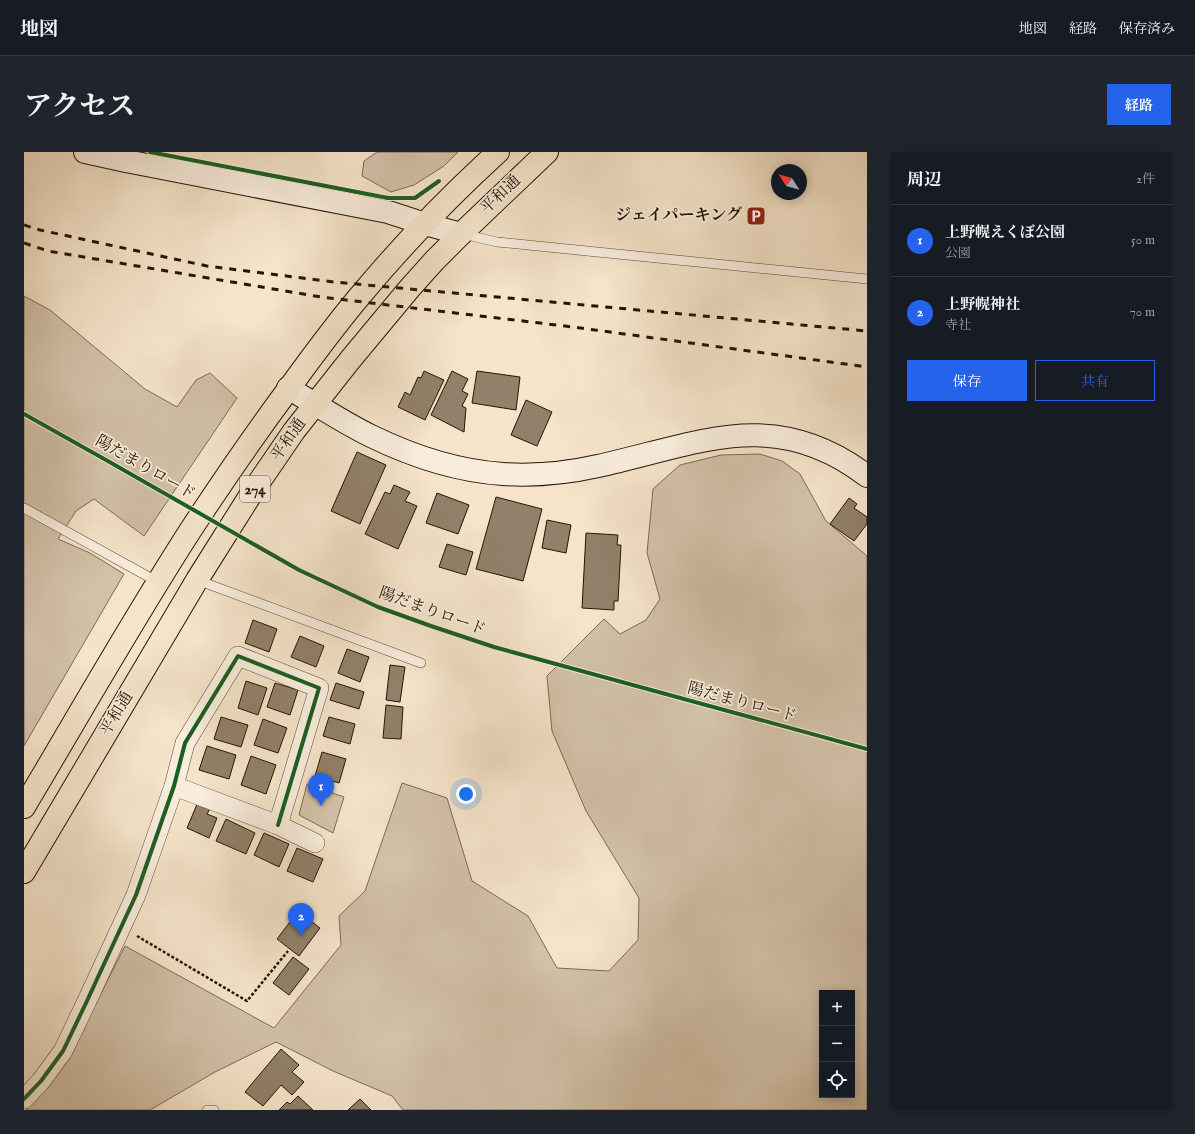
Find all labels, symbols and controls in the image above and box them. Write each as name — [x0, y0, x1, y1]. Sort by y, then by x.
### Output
text: 地図 — [20, 18, 58, 42]
text: 地図 — [1019, 20, 1047, 38]
text: 経路 — [1069, 20, 1097, 38]
text: 保存済み — [1119, 20, 1175, 38]
button: 経路 — [1107, 84, 1171, 125]
text: アクセス — [24, 90, 135, 125]
north arrow — [771, 164, 807, 200]
text: 周辺 — [907, 170, 941, 191]
street label: 平和通 — [477, 171, 525, 219]
text: 2件 — [1136, 171, 1155, 188]
parking icon: ジェイパーキング — [745, 205, 767, 227]
place label: ジェイパーキング — [615, 206, 742, 226]
text: 上野幌えくぼ公園 — [945, 223, 1065, 242]
text: 1 — [918, 232, 922, 249]
text: 50 m — [1131, 232, 1155, 249]
text: 公園 — [945, 245, 971, 262]
text: 上野幌神社 — [945, 295, 1020, 314]
text: 2 — [917, 304, 923, 321]
text: 70 m — [1130, 304, 1155, 321]
text: 寺社 — [945, 317, 971, 334]
button: 保存 — [907, 360, 1027, 401]
button: 共有 — [1035, 360, 1155, 401]
street label: 平和通 — [267, 415, 311, 465]
street label: 陽だまりロード — [91, 431, 199, 505]
road number: 274 — [240, 476, 270, 502]
street label: 陽だまりロード — [376, 583, 488, 641]
street label: 陽だまりロード — [685, 679, 799, 727]
street label: 平和通 — [96, 688, 138, 740]
pin: 1 — [308, 773, 334, 806]
your location — [456, 784, 476, 804]
pin: 2 — [288, 903, 314, 936]
map controls — [819, 990, 855, 1098]
button: + — [819, 990, 855, 1026]
button: − — [819, 1026, 855, 1062]
button: locate — [819, 1062, 855, 1098]

